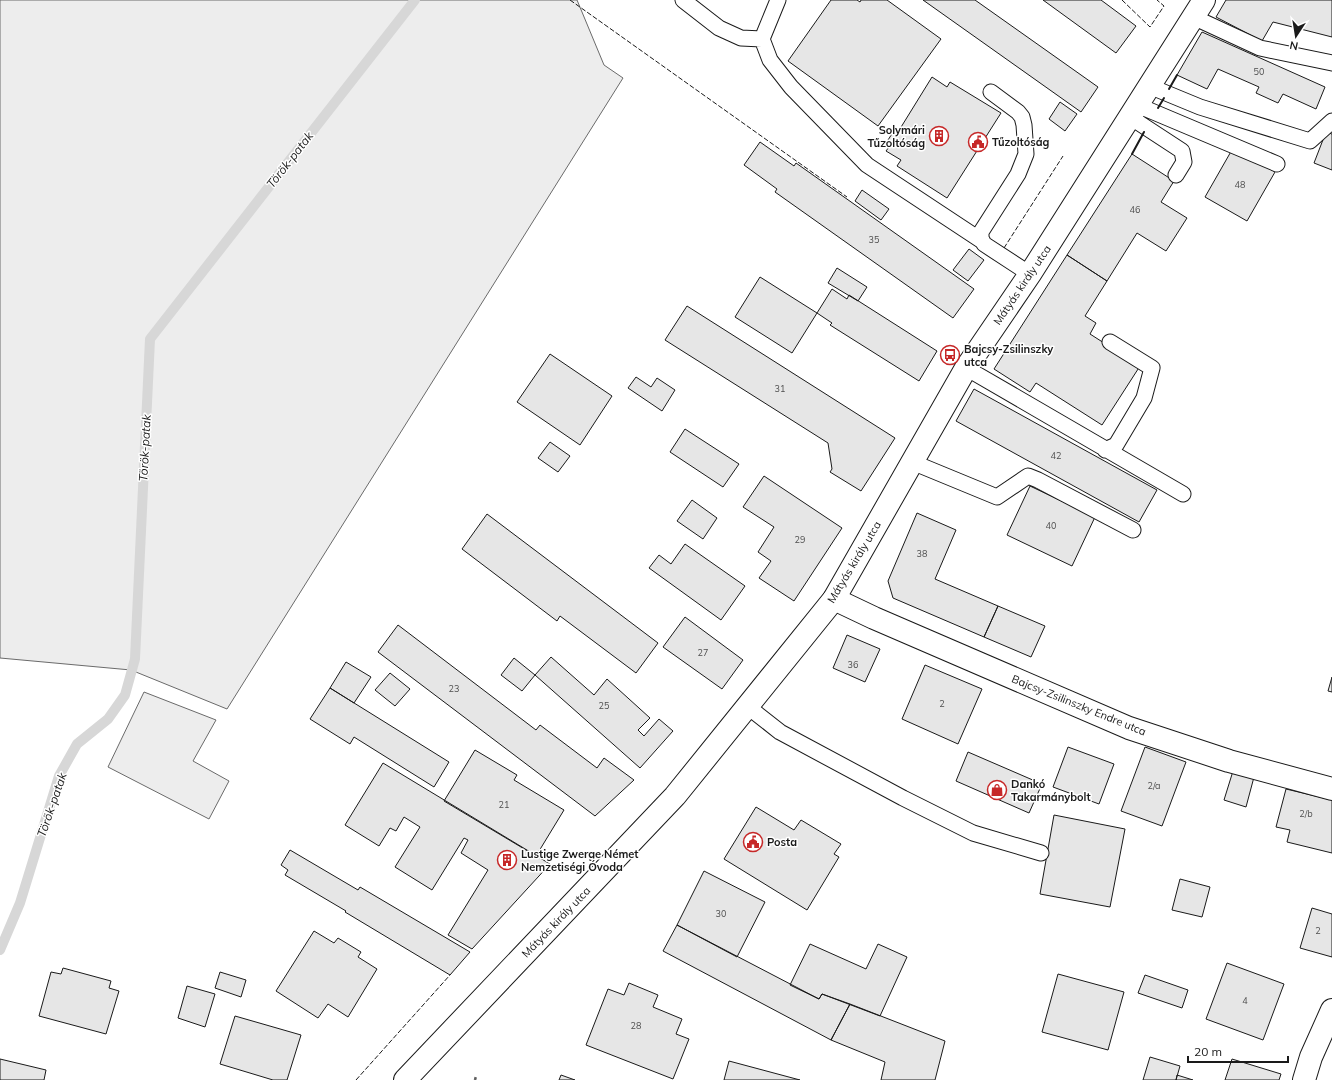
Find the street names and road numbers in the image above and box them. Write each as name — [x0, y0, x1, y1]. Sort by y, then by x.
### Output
street label: Mátyás király utca — [990, 243, 1054, 327]
street label: Mátyás király utca — [824, 519, 884, 605]
street label: Bajcsy-Zsilinszky Endre utca — [1010, 672, 1148, 738]
street label: Mátyás király utca — [519, 884, 593, 960]

